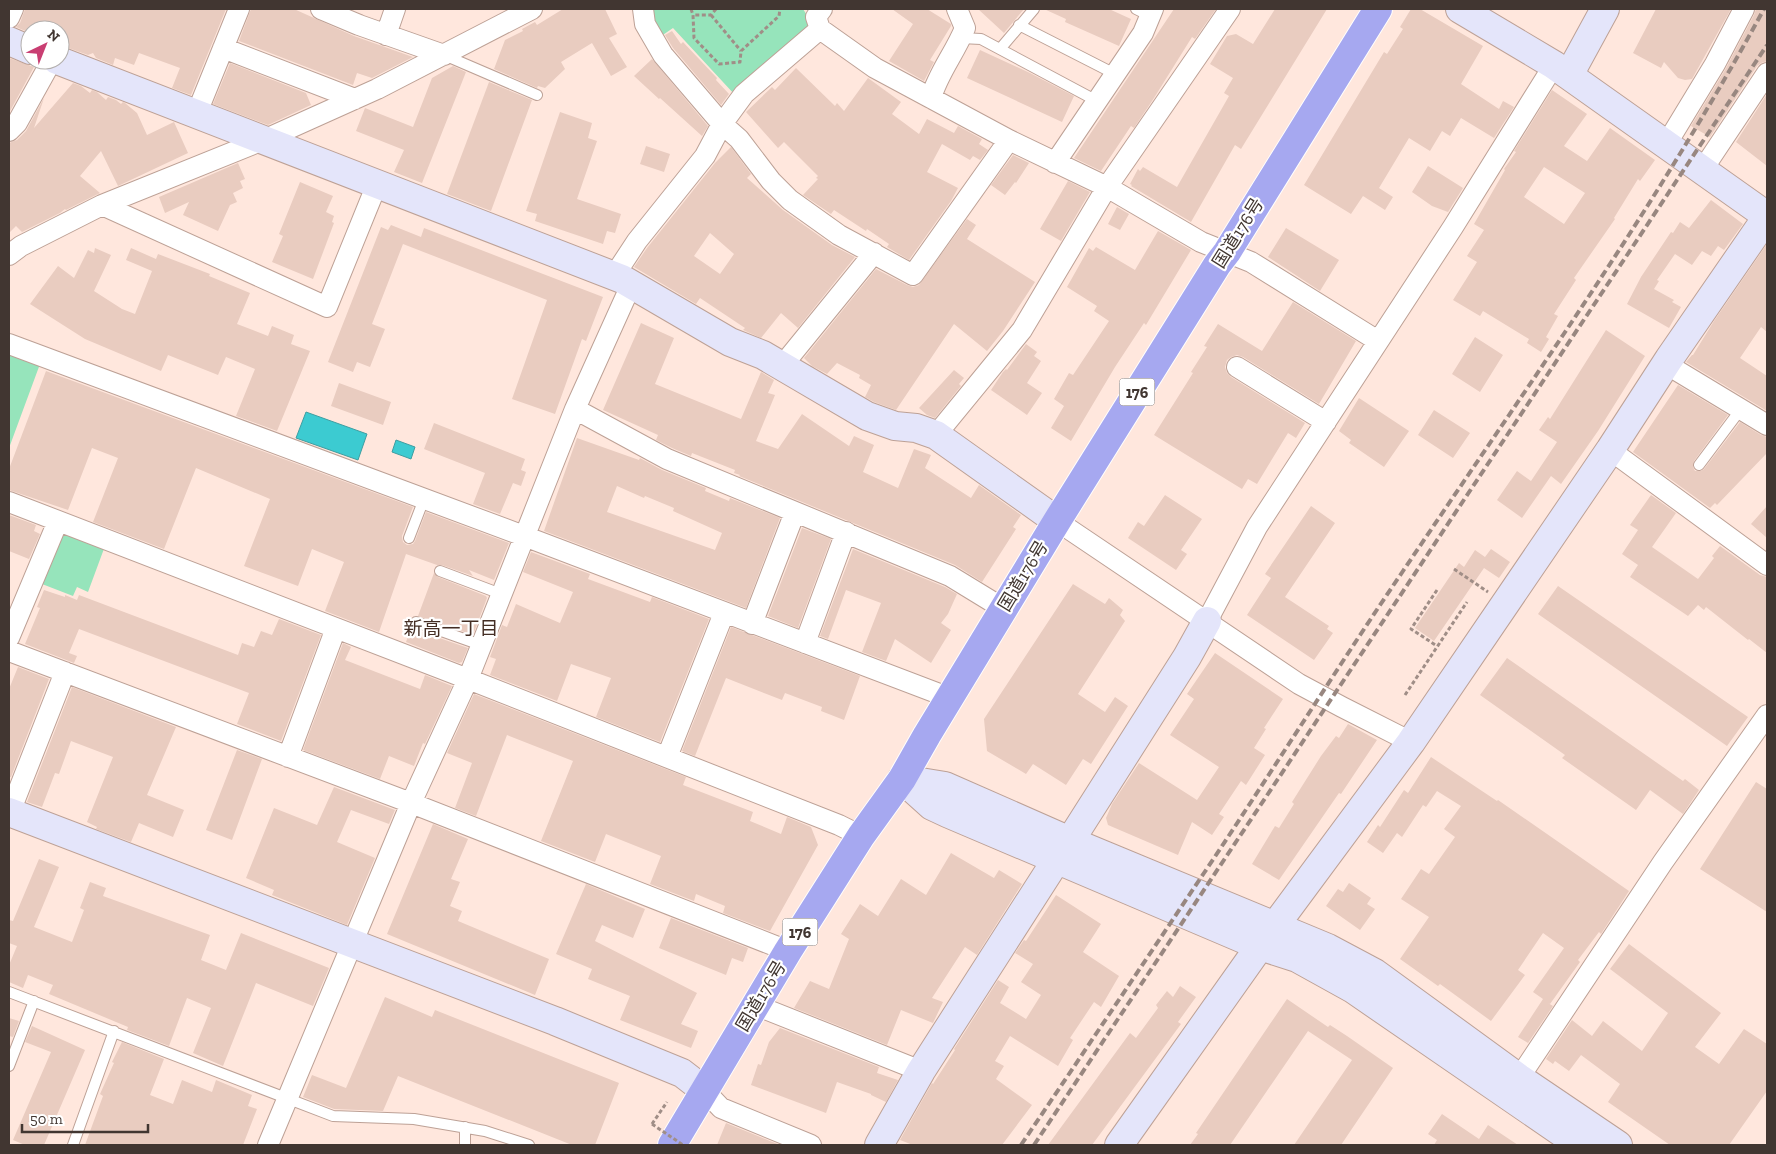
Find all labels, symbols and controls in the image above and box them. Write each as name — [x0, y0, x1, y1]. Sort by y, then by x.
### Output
north arrow — [20, 20, 70, 70]
text: N — [44, 26, 63, 46]
street label: 国道176号 — [1208, 194, 1268, 272]
road number: 176 — [1120, 378, 1154, 406]
street label: 国道176号 — [993, 537, 1053, 615]
district label: 新高一丁目 — [403, 617, 499, 640]
road number: 176 — [782, 919, 818, 946]
street label: 国道176号 — [731, 957, 791, 1035]
scale bar — [22, 1102, 149, 1134]
text: 50 m — [30, 1110, 63, 1128]

